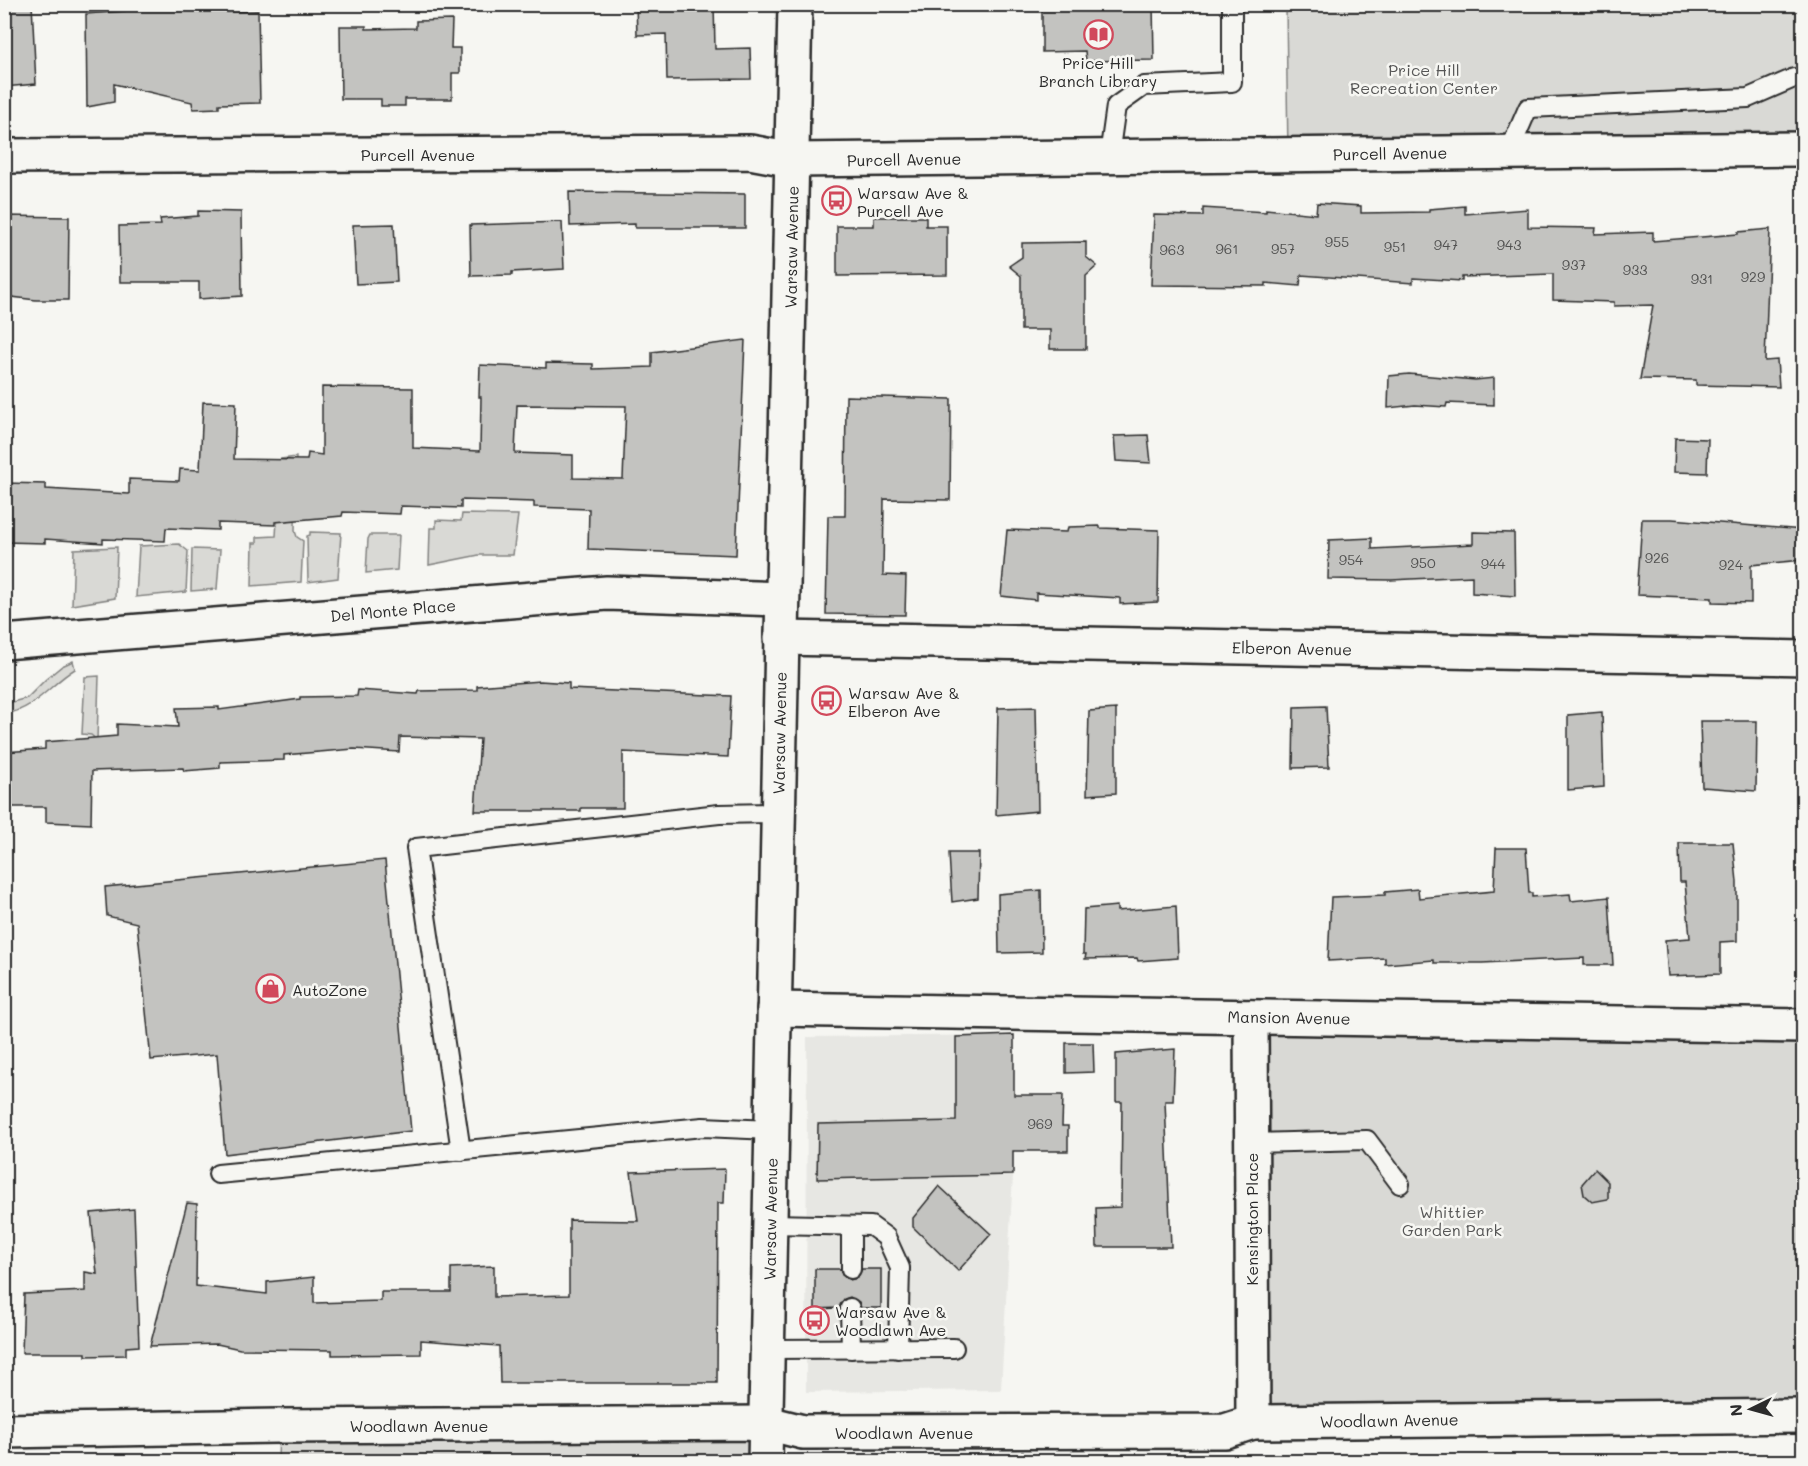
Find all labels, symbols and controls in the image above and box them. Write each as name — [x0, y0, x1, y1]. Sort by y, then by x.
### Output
library icon: Price Hill Branch Library — [1082, 18, 1114, 50]
place label: Price Hill Branch Library — [1039, 52, 1157, 91]
park label: Price Hill Recreation Center — [1350, 59, 1498, 98]
street label: Purcell Avenue — [1333, 142, 1447, 164]
street label: Purcell Avenue — [361, 144, 475, 165]
street label: Purcell Avenue — [847, 148, 961, 170]
place label: Warsaw Ave & Purcell Ave — [857, 182, 969, 221]
street label: Warsaw Avenue — [779, 185, 803, 309]
bus stop icon: Warsaw Ave & Purcell Ave — [820, 185, 852, 217]
house number: 955 — [1325, 232, 1349, 251]
house number: 947 — [1434, 235, 1458, 254]
house number: 943 — [1497, 235, 1521, 254]
house number: 951 — [1384, 237, 1406, 256]
house number: 961 — [1216, 239, 1239, 258]
house number: 957 — [1271, 239, 1295, 258]
house number: 963 — [1160, 240, 1184, 259]
house number: 937 — [1562, 255, 1586, 274]
house number: 933 — [1623, 260, 1647, 279]
house number: 929 — [1741, 267, 1765, 286]
house number: 931 — [1691, 269, 1713, 288]
house number: 926 — [1645, 548, 1669, 567]
house number: 954 — [1339, 550, 1364, 569]
house number: 950 — [1410, 553, 1436, 572]
house number: 944 — [1481, 554, 1506, 573]
house number: 924 — [1719, 555, 1744, 574]
street label: Del Monte Place — [329, 594, 457, 626]
street label: Elberon Avenue — [1232, 636, 1352, 660]
street label: Warsaw Avenue — [767, 671, 791, 795]
place label: Warsaw Ave & Elberon Ave — [848, 682, 960, 721]
bus stop icon: Warsaw Ave & Elberon Ave — [811, 685, 843, 717]
shop icon: AutoZone — [255, 973, 287, 1005]
place label: AutoZone — [292, 979, 367, 1000]
street label: Mansion Avenue — [1227, 1005, 1351, 1029]
house number: 969 — [1027, 1114, 1053, 1133]
street label: Kensington Place — [1241, 1153, 1262, 1285]
street label: Warsaw Avenue — [758, 1157, 782, 1281]
park label: Whittier Garden Park — [1402, 1201, 1502, 1240]
place label: Warsaw Ave & Woodlawn Ave — [835, 1301, 947, 1340]
bus stop icon: Warsaw Ave & Woodlawn Ave — [798, 1304, 830, 1336]
north arrow — [1721, 1379, 1781, 1439]
text: N — [1725, 1403, 1747, 1417]
street label: Woodlawn Avenue — [1319, 1408, 1459, 1432]
street label: Woodlawn Avenue — [350, 1415, 488, 1436]
street label: Woodlawn Avenue — [835, 1422, 973, 1443]

